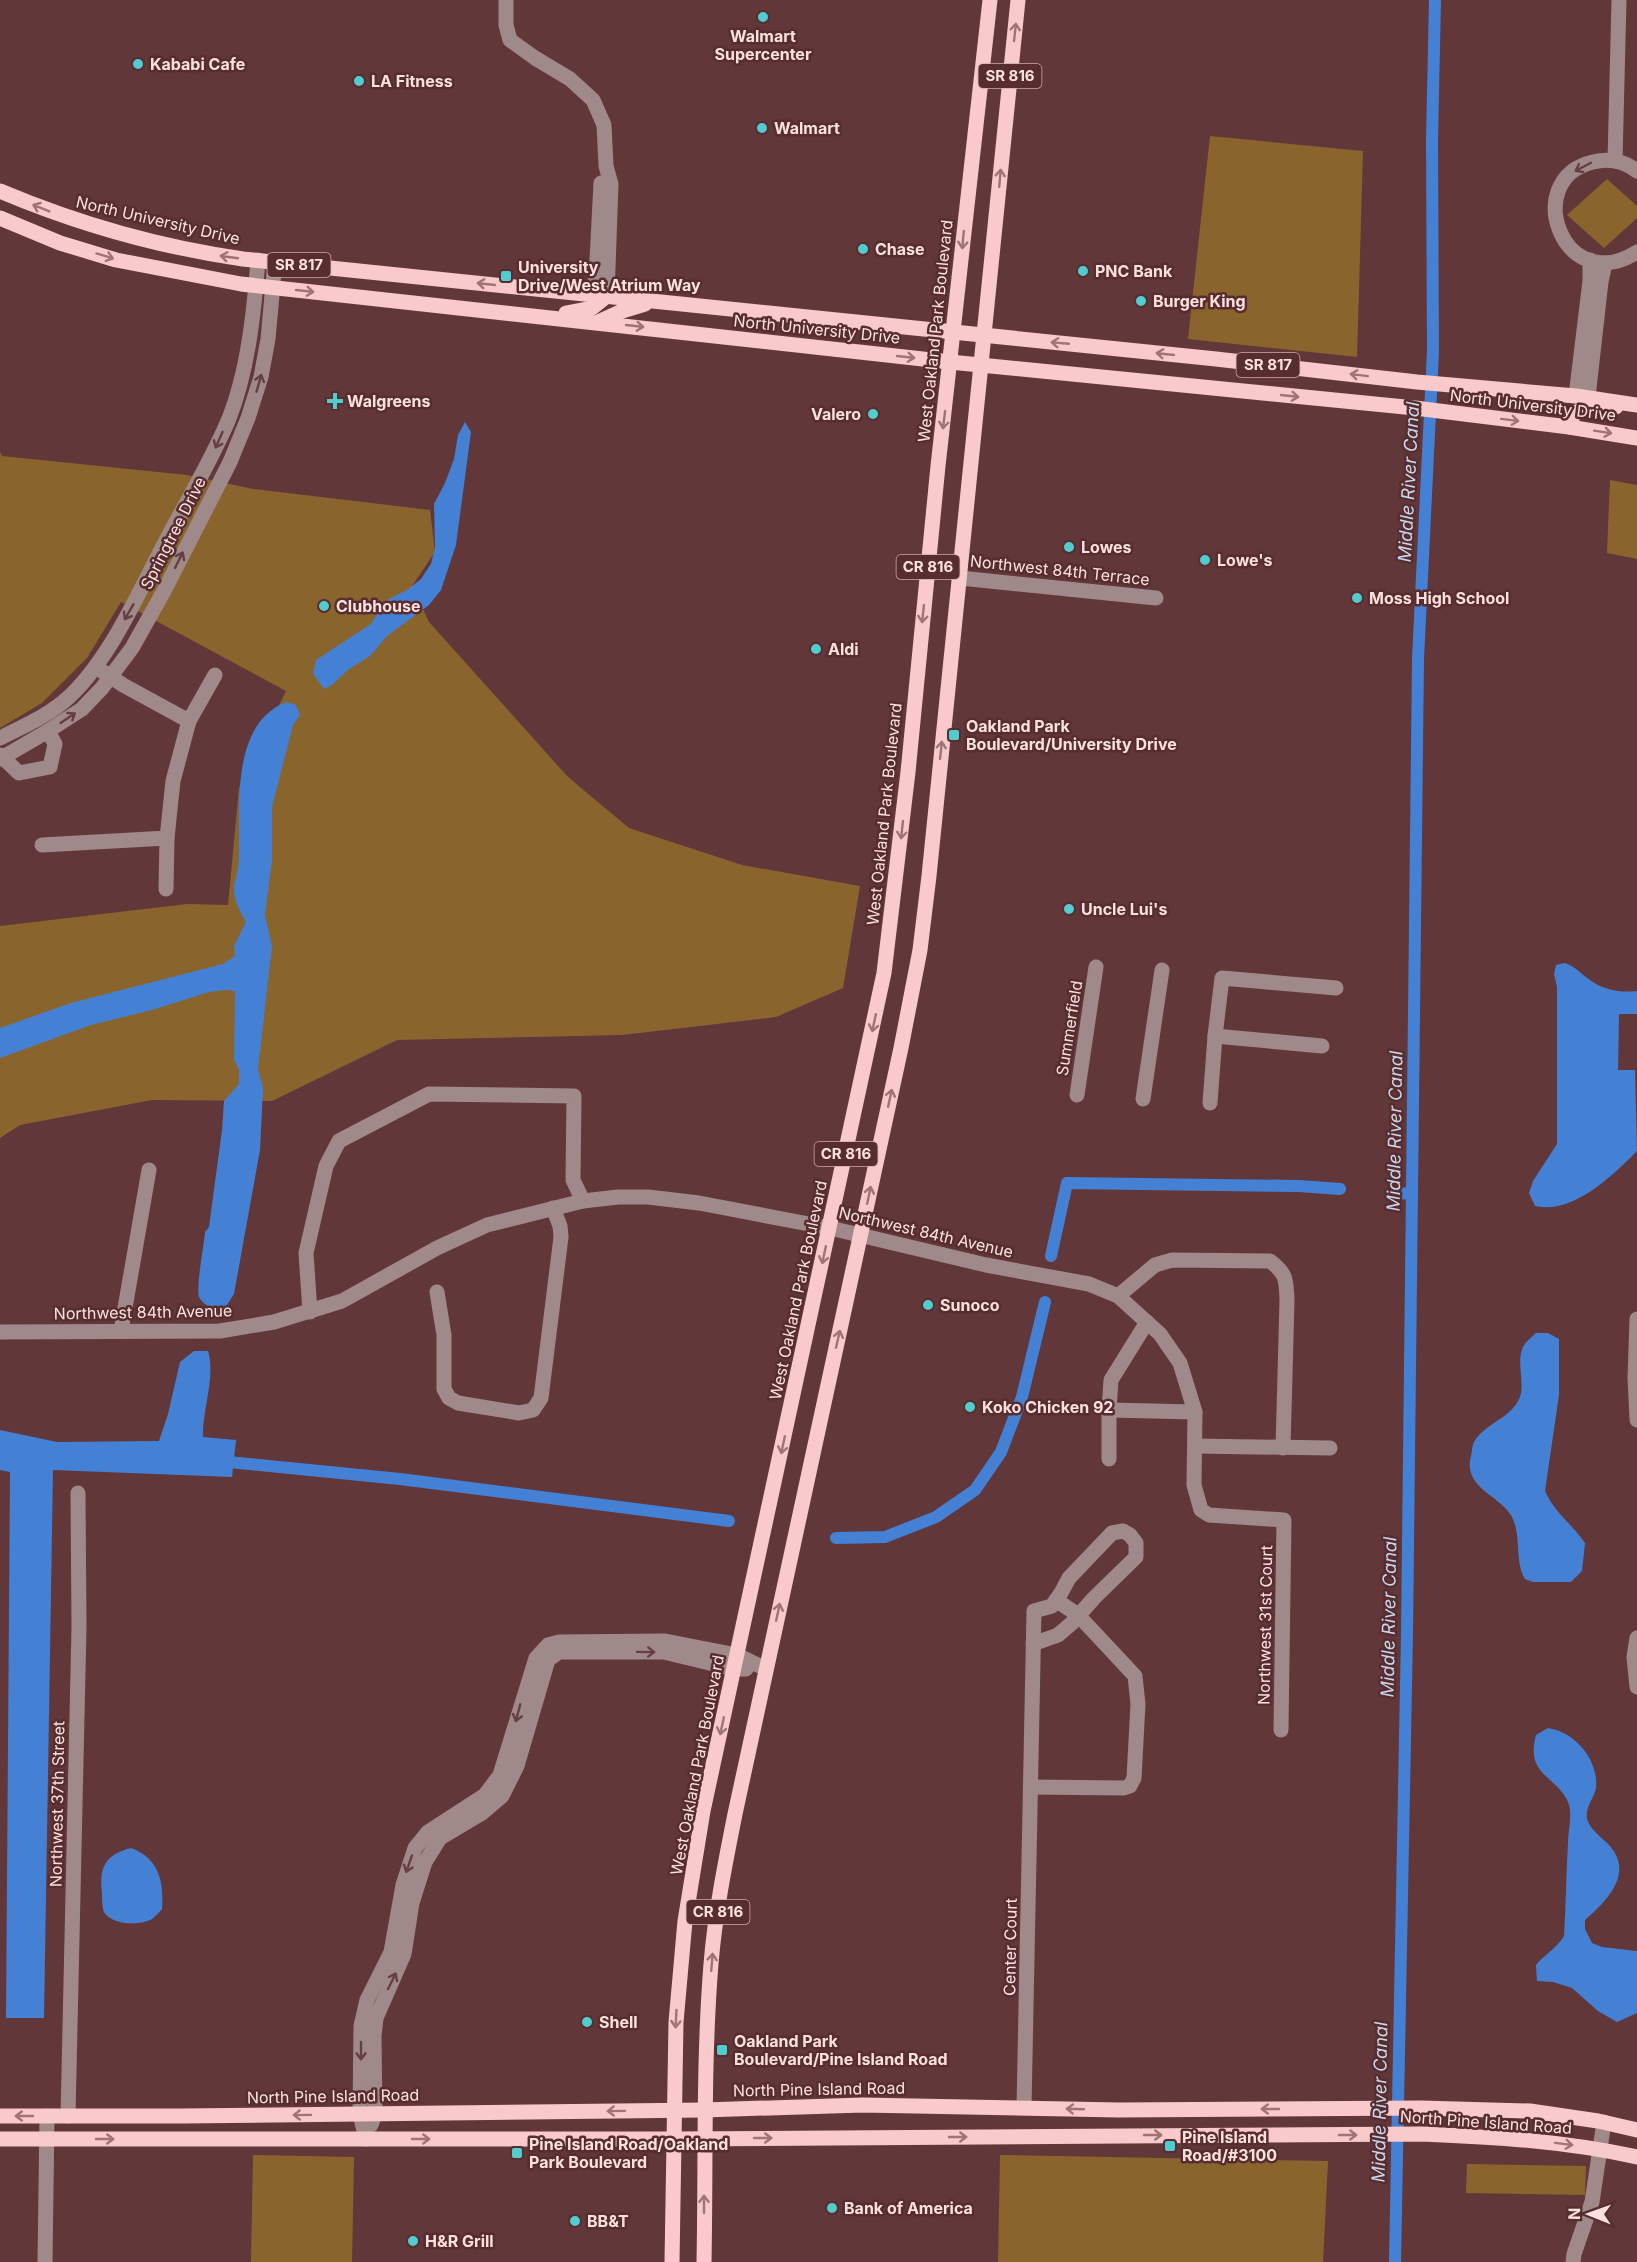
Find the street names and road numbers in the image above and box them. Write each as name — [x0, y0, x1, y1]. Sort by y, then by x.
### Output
road number: SR 816 — [978, 64, 1042, 88]
street label: North University Drive — [74, 191, 242, 249]
street label: West Oakland Park Boulevard — [913, 219, 957, 443]
road number: SR 817 — [268, 253, 330, 277]
street label: North University Drive — [733, 310, 901, 348]
road number: SR 817 — [1236, 353, 1300, 377]
street label: North University Drive — [1449, 385, 1617, 425]
street label: Springtree Drive — [136, 474, 210, 592]
street label: Northwest 84th Terrace — [969, 551, 1151, 589]
road number: CR 816 — [896, 555, 960, 579]
street label: West Oakland Park Boulevard — [862, 702, 906, 926]
street label: Summerfield — [1052, 979, 1086, 1077]
road number: CR 816 — [814, 1142, 878, 1166]
street label: West Oakland Park Boulevard — [765, 1179, 831, 1401]
street label: Northwest 84th Avenue — [837, 1202, 1015, 1262]
street label: Northwest 84th Avenue — [54, 1300, 232, 1324]
street label: Northwest 31st Court — [1254, 1545, 1276, 1705]
street label: West Oakland Park Boulevard — [666, 1653, 728, 1877]
street label: Northwest 37th Street — [46, 1721, 68, 1887]
street label: Center Court — [999, 1898, 1021, 1996]
road number: CR 816 — [686, 1900, 750, 1924]
street label: North Pine Island Road — [733, 2077, 905, 2101]
street label: North Pine Island Road — [247, 2084, 419, 2108]
street label: North Pine Island Road — [1399, 2106, 1573, 2138]

